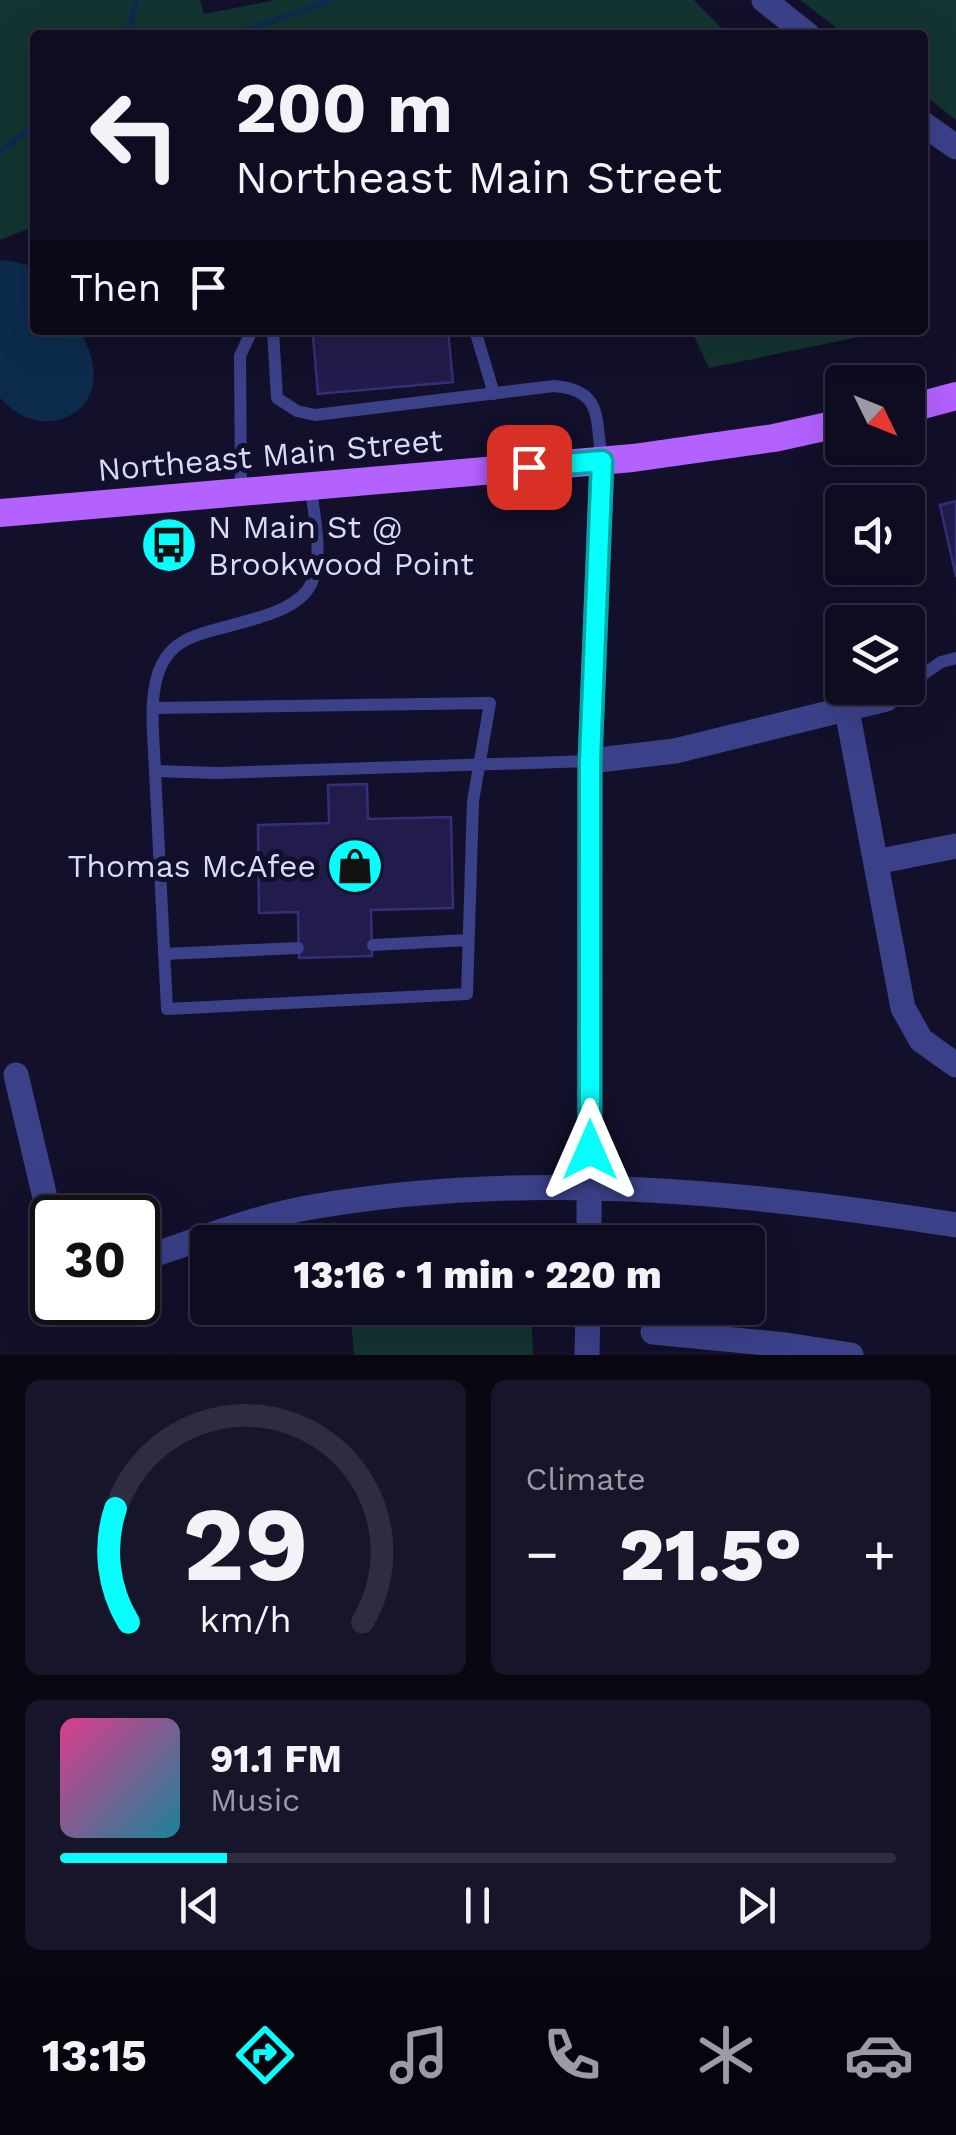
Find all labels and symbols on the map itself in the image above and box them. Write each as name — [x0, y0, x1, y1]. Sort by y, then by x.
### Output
north arrow — [825, 365, 925, 465]
street label: Northeast Main Street — [96, 421, 444, 489]
pin — [487, 425, 572, 510]
place label: N Main St @ Brookwood Point — [208, 508, 474, 583]
bus stop icon: N Main St @ Brookwood Point — [139, 515, 199, 575]
shop icon: Thomas McAfee — [325, 836, 385, 896]
place label: Thomas McAfee — [67, 847, 316, 885]
position arrow — [538, 1098, 642, 1202]
speed limit sign: 30 — [30, 1195, 160, 1325]

